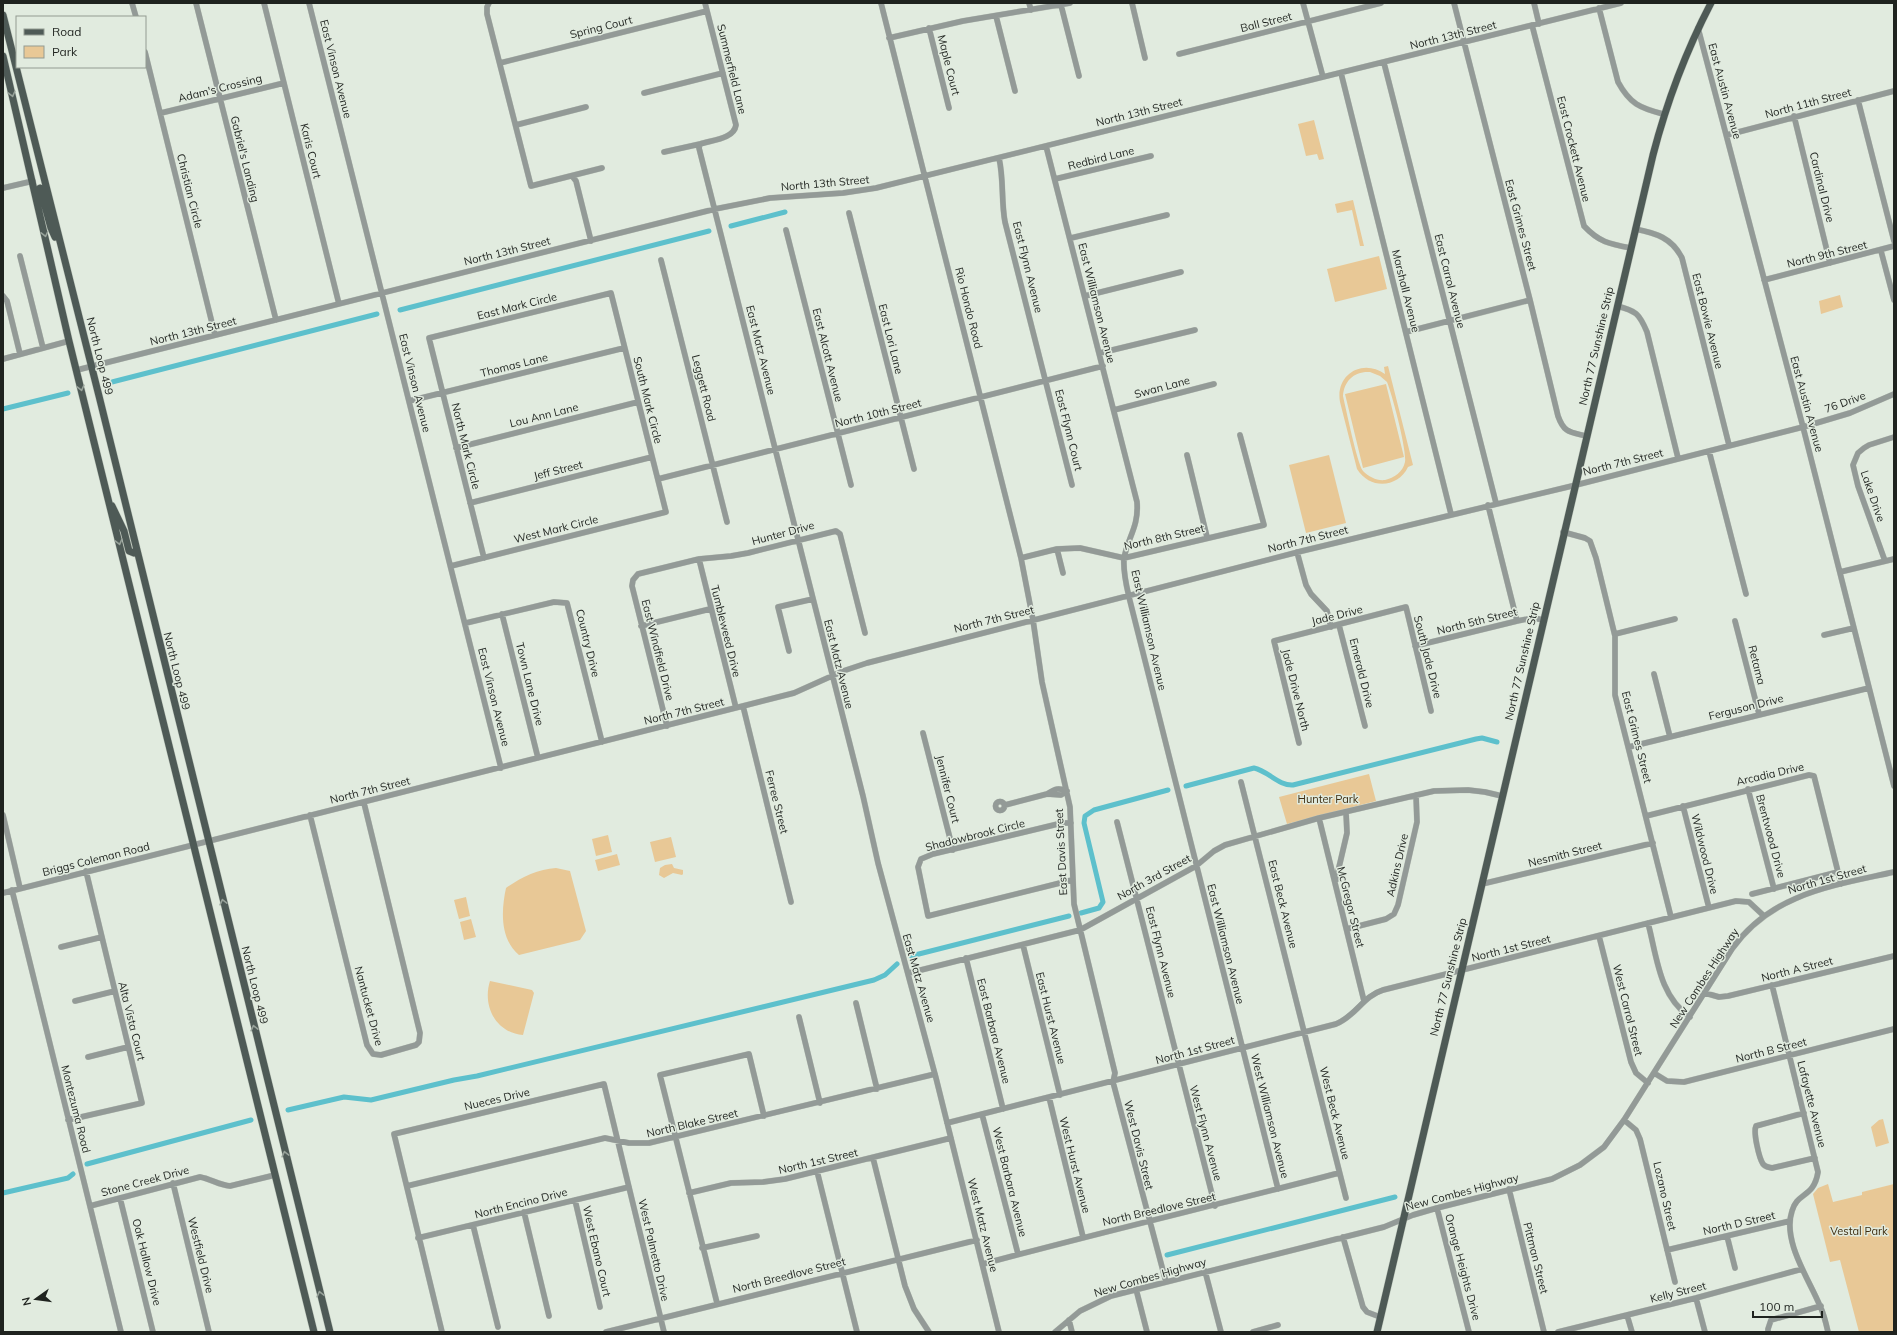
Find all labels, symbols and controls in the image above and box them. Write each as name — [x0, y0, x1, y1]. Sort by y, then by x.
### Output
street label: Ball Street — [1239, 9, 1293, 35]
street label: Spring Court — [568, 12, 634, 42]
legend — [16, 16, 146, 68]
street label: North 13th Street — [1408, 17, 1498, 53]
street label: East Vinson Avenue — [317, 18, 355, 120]
street label: Summerfield Lane — [714, 23, 750, 115]
text: Road — [52, 24, 81, 39]
street label: Maple Court — [935, 33, 963, 97]
street label: East Austin Avenue — [1705, 41, 1745, 141]
text: Park — [52, 44, 78, 59]
street label: Adam's Crossing — [177, 71, 263, 105]
street label: North 11th Street — [1763, 85, 1853, 121]
one-way arrow — [8, 91, 16, 97]
street label: North 13th Street — [1094, 94, 1184, 130]
street label: East Crockett Avenue — [1554, 95, 1594, 203]
street label: Gabriel's Landing — [227, 114, 263, 204]
street label: Karis Court — [297, 122, 325, 180]
street label: Redbird Lane — [1066, 143, 1136, 173]
street label: Cardinal Drive — [1806, 150, 1838, 224]
street label: Christian Circle — [174, 152, 206, 230]
street label: North 13th Street — [780, 172, 870, 194]
street label: East Grimes Street — [1502, 178, 1540, 272]
street label: East Flynn Avenue — [1010, 220, 1046, 314]
one-way arrow — [41, 231, 49, 237]
street label: East Carrol Avenue — [1431, 232, 1469, 330]
street label: North 13th Street — [462, 233, 552, 269]
street label: North 9th Street — [1785, 237, 1869, 271]
street label: East Williamson Avenue — [1075, 241, 1119, 365]
street label: Marshall Avenue — [1389, 248, 1423, 334]
street label: Rio Hondo Road — [952, 266, 986, 350]
street label: East Bowie Avenue — [1689, 272, 1727, 370]
street label: North 77 Sunshine Strip — [1576, 285, 1617, 407]
street label: East Mark Circle — [476, 289, 558, 323]
street label: East Lori Lane — [876, 302, 906, 376]
street label: East Matz Avenue — [743, 304, 779, 396]
street label: East Alcott Avenue — [810, 307, 846, 403]
street label: North 13th Street — [148, 313, 238, 349]
street label: North Loop 499 — [84, 316, 116, 396]
street label: East Vinson Avenue — [396, 332, 434, 434]
street label: Thomas Lane — [479, 350, 549, 380]
street label: Leggett Road — [689, 353, 719, 423]
street label: East Austin Avenue — [1787, 354, 1827, 454]
street label: South Mark Circle — [630, 355, 666, 445]
street label: Swan Lane — [1133, 373, 1191, 401]
one-way arrow — [77, 385, 85, 391]
street label: East Flynn Court — [1052, 388, 1086, 472]
street label: 76 Drive — [1823, 388, 1867, 416]
street label: North 10th Street — [833, 395, 923, 431]
street label: Lou Ann Lane — [508, 400, 580, 430]
street label: North Mark Circle — [448, 401, 484, 491]
street label: North 7th Street — [1581, 445, 1665, 479]
street label: Jeff Street — [532, 457, 584, 483]
street label: Lake Drive — [1858, 468, 1888, 524]
street label: West Mark Circle — [512, 512, 600, 546]
street label: Hunter Drive — [750, 518, 816, 548]
street label: North 8th Street — [1122, 521, 1206, 553]
street label: North 7th Street — [1266, 522, 1350, 556]
one-way arrow — [114, 538, 123, 545]
street label: East Williamson Avenue — [1128, 568, 1170, 692]
street label: Tumbleweed Drive — [708, 583, 744, 679]
street label: East Windfield Drive — [639, 598, 677, 702]
street label: North 77 Sunshine Strip — [1502, 600, 1543, 722]
street label: North 7th Street — [952, 602, 1036, 636]
street label: Jade Drive — [1310, 602, 1364, 628]
street label: North 5th Street — [1435, 604, 1519, 638]
street label: Country Drive — [573, 608, 603, 679]
street label: South Jade Drive — [1411, 614, 1445, 700]
street label: East Matz Avenue — [821, 618, 857, 710]
street label: North Loop 499 — [161, 631, 193, 711]
street label: Emerald Drive — [1347, 637, 1377, 709]
street label: Town Lane Drive — [513, 641, 547, 727]
street label: Retama — [1745, 644, 1769, 686]
street label: East Vinson Avenue — [475, 646, 513, 748]
street label: Jade Drive North — [1279, 647, 1313, 733]
street label: East Grimes Street — [1619, 690, 1655, 785]
street label: Ferguson Drive — [1707, 691, 1785, 723]
street label: North 7th Street — [642, 694, 726, 728]
street label: Jennifer Court — [933, 754, 963, 825]
street label: Arcadia Drive — [1735, 759, 1805, 789]
street label: Ferree Street — [762, 769, 792, 835]
street label: North 7th Street — [328, 773, 412, 807]
park label: Hunter Park — [1297, 792, 1359, 806]
street label: Brentwood Drive — [1753, 793, 1789, 879]
street label: East Davis Street — [1052, 808, 1070, 896]
street label: Wildwood Drive — [1688, 812, 1722, 896]
street label: Shadowbrook Circle — [924, 816, 1026, 854]
street label: Adkins Drive — [1383, 832, 1411, 898]
street label: Nesmith Street — [1527, 838, 1603, 870]
street label: Briggs Coleman Road — [41, 839, 151, 879]
street label: North 3rd Street — [1115, 851, 1194, 903]
street label: East Beck Avenue — [1265, 858, 1301, 950]
street label: North 1st Street — [1786, 861, 1868, 897]
street label: McGregor Street — [1334, 865, 1368, 949]
street label: East Williamson Avenue — [1204, 882, 1248, 1006]
one-way arrow — [219, 899, 228, 906]
street label: East Flynn Avenue — [1143, 905, 1179, 999]
street label: North 77 Sunshine Strip — [1427, 916, 1470, 1038]
street label: New Combes Highway — [1666, 925, 1742, 1031]
street label: North 1st Street — [1470, 931, 1552, 965]
street label: East Matz Avenue — [900, 932, 938, 1024]
street label: North Loop 499 — [239, 945, 271, 1025]
street label: North A Street — [1760, 953, 1834, 985]
street label: West Carrol Street — [1610, 963, 1646, 1057]
street label: Nantucket Drive — [352, 965, 386, 1047]
street label: East Hurst Avenue — [1033, 971, 1069, 1065]
street label: East Barbara Avenue — [974, 977, 1014, 1085]
street label: Alta Vista Court — [115, 980, 149, 1062]
one-way arrow — [250, 1025, 259, 1032]
street label: North 1st Street — [1154, 1033, 1236, 1067]
street label: North B Street — [1734, 1034, 1808, 1066]
street label: West Williamson Avenue — [1248, 1052, 1292, 1180]
street label: Lafayette Avenue — [1794, 1059, 1830, 1149]
street label: Montezuma Road — [58, 1064, 94, 1154]
street label: West Beck Avenue — [1317, 1065, 1353, 1161]
street label: West Flynn Avenue — [1187, 1084, 1225, 1182]
street label: Nueces Drive — [463, 1085, 531, 1113]
street label: West Davis Street — [1121, 1099, 1157, 1191]
street label: North Blake Street — [645, 1106, 739, 1140]
street label: West Hurst Avenue — [1056, 1115, 1094, 1215]
street label: West Barbara Avenue — [990, 1126, 1030, 1238]
street label: North 1st Street — [777, 1145, 859, 1177]
one-way arrow — [281, 1151, 290, 1158]
street label: Lozano Street — [1650, 1160, 1680, 1232]
street label: Stone Creek Drive — [99, 1162, 191, 1200]
street label: New Combes Highway — [1404, 1170, 1520, 1214]
street label: West Matz Avenue — [965, 1176, 1001, 1274]
street label: North Encino Drive — [473, 1185, 569, 1221]
street label: North Breedlove Street — [1101, 1189, 1217, 1229]
street label: West Palmetto Drive — [635, 1197, 673, 1303]
street label: West Ebano Court — [580, 1204, 614, 1298]
street label: North D Street — [1702, 1208, 1777, 1238]
street label: Orange Heights Drive — [1442, 1212, 1484, 1322]
street label: Westfield Drive — [185, 1216, 217, 1294]
street label: Oak Hallow Drive — [129, 1217, 165, 1307]
street label: Pittman Street — [1520, 1221, 1552, 1295]
park label: Vestal Park — [1830, 1224, 1888, 1238]
street label: North Breedlove Street — [731, 1254, 847, 1296]
street label: New Combes Highway — [1092, 1254, 1208, 1300]
street label: Kelly Street — [1649, 1278, 1708, 1306]
north arrow — [16, 1279, 56, 1319]
one-way arrow — [317, 1291, 325, 1297]
scale bar — [1753, 1293, 1822, 1319]
text: N — [18, 1296, 34, 1307]
text: 100 m — [1759, 1299, 1794, 1314]

